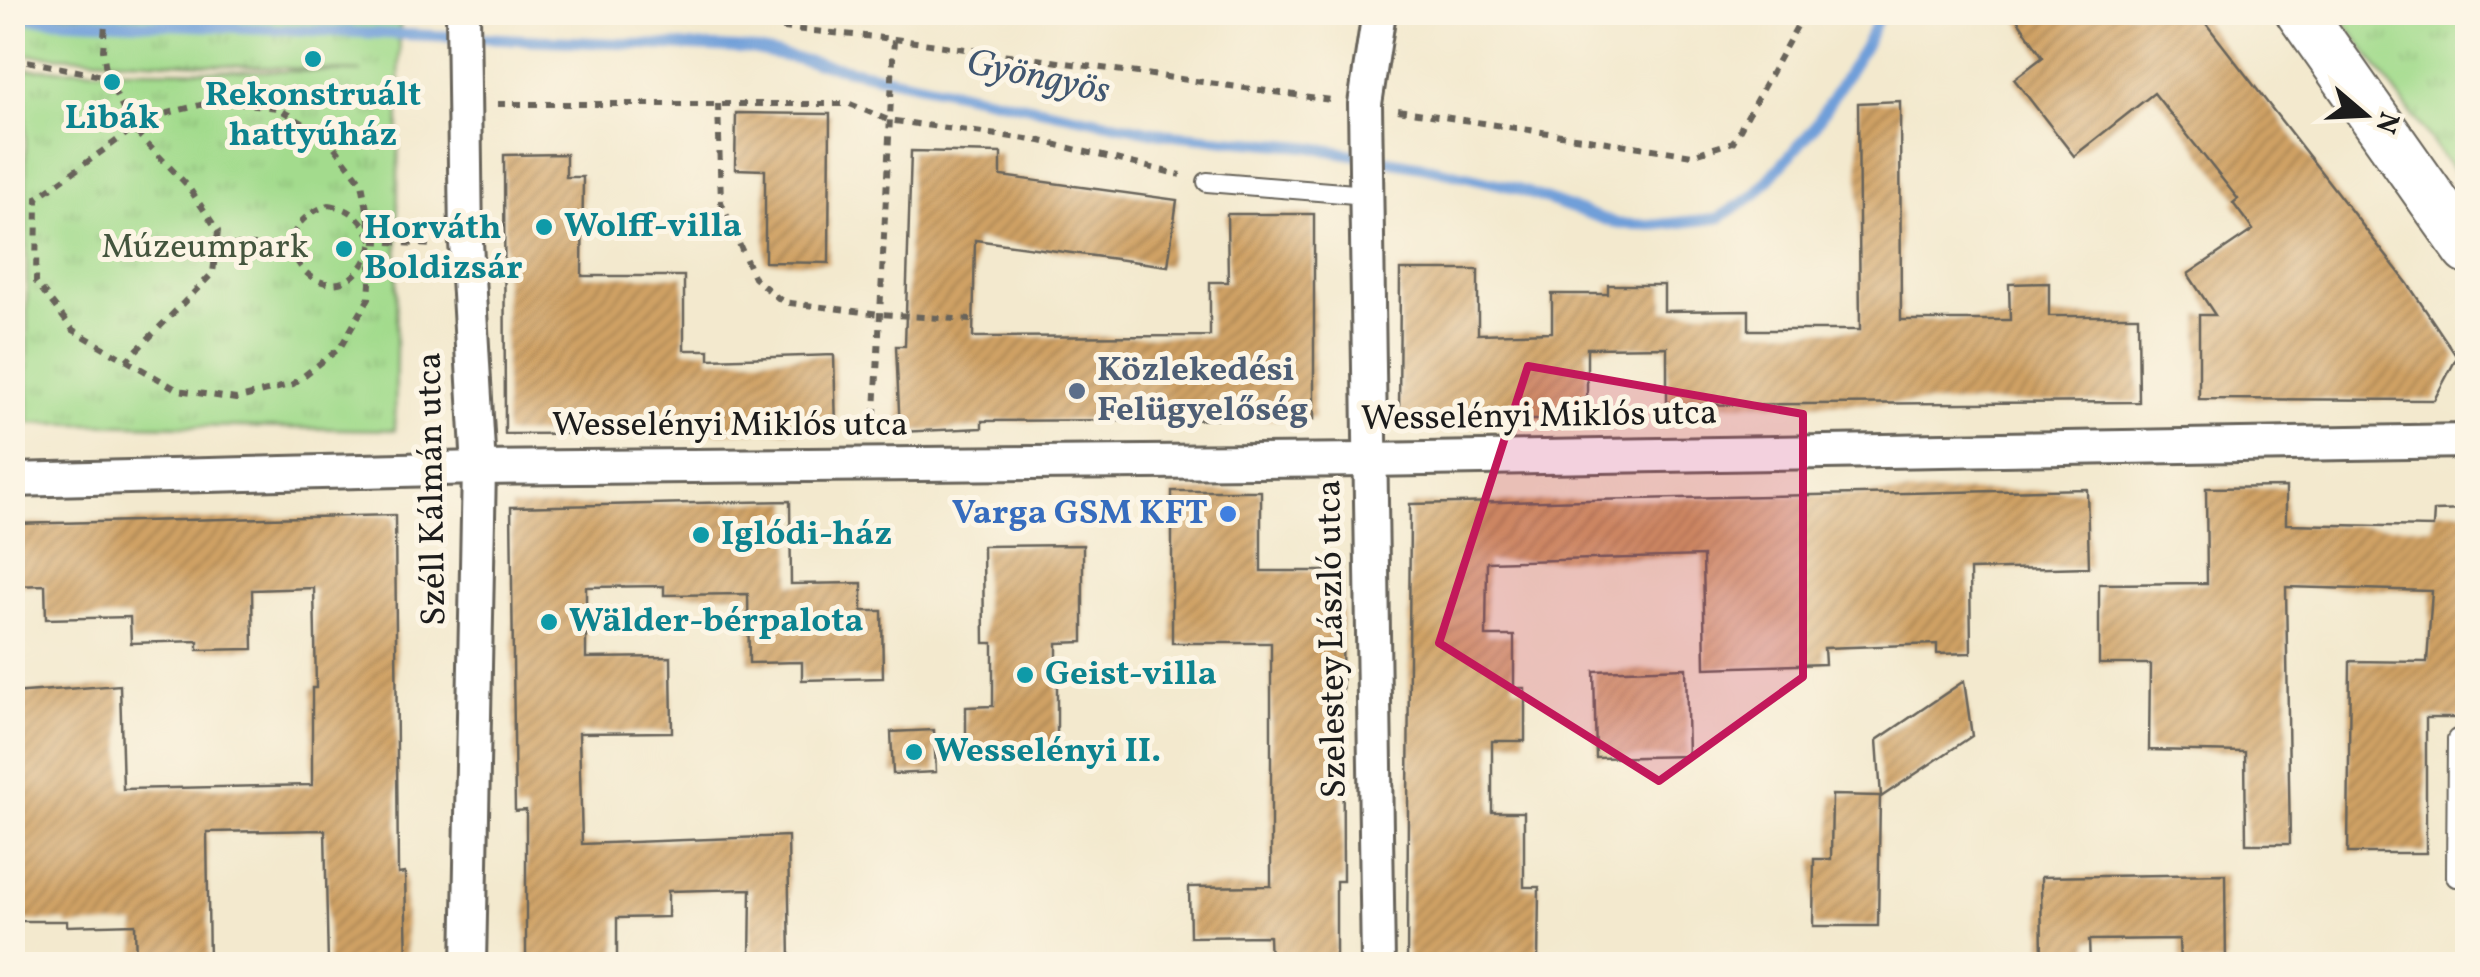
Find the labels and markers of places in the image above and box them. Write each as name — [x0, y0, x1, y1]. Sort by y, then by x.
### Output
marker: Rekonstruált hattyúház — [302, 48, 324, 70]
marker: Libák — [101, 71, 123, 93]
place label: Rekonstruált hattyúház — [205, 72, 421, 160]
place label: Libák — [65, 95, 159, 143]
place label: Wolff-villa — [564, 203, 742, 251]
place label: Horváth Boldizsár — [364, 205, 523, 293]
marker: Wolff-villa — [533, 216, 555, 238]
marker: Horváth Boldizsár — [333, 238, 355, 260]
place label: Közlekedési Felügyelőség — [1097, 347, 1308, 435]
marker: Közlekedési Felügyelőség — [1066, 380, 1088, 402]
place label: Varga GSM KFT — [952, 490, 1208, 538]
marker: Varga GSM KFT — [1217, 503, 1239, 525]
place label: Iglódi-ház — [721, 511, 892, 559]
marker: Iglódi-ház — [690, 524, 712, 546]
place label: Wälder-bérpalota — [569, 598, 864, 646]
marker: Wälder-bérpalota — [538, 611, 560, 633]
place label: Geist-villa — [1045, 651, 1217, 699]
marker: Geist-villa — [1014, 664, 1036, 686]
place label: Wesselényi II. — [934, 728, 1161, 776]
marker: Wesselényi II. — [903, 741, 925, 763]

